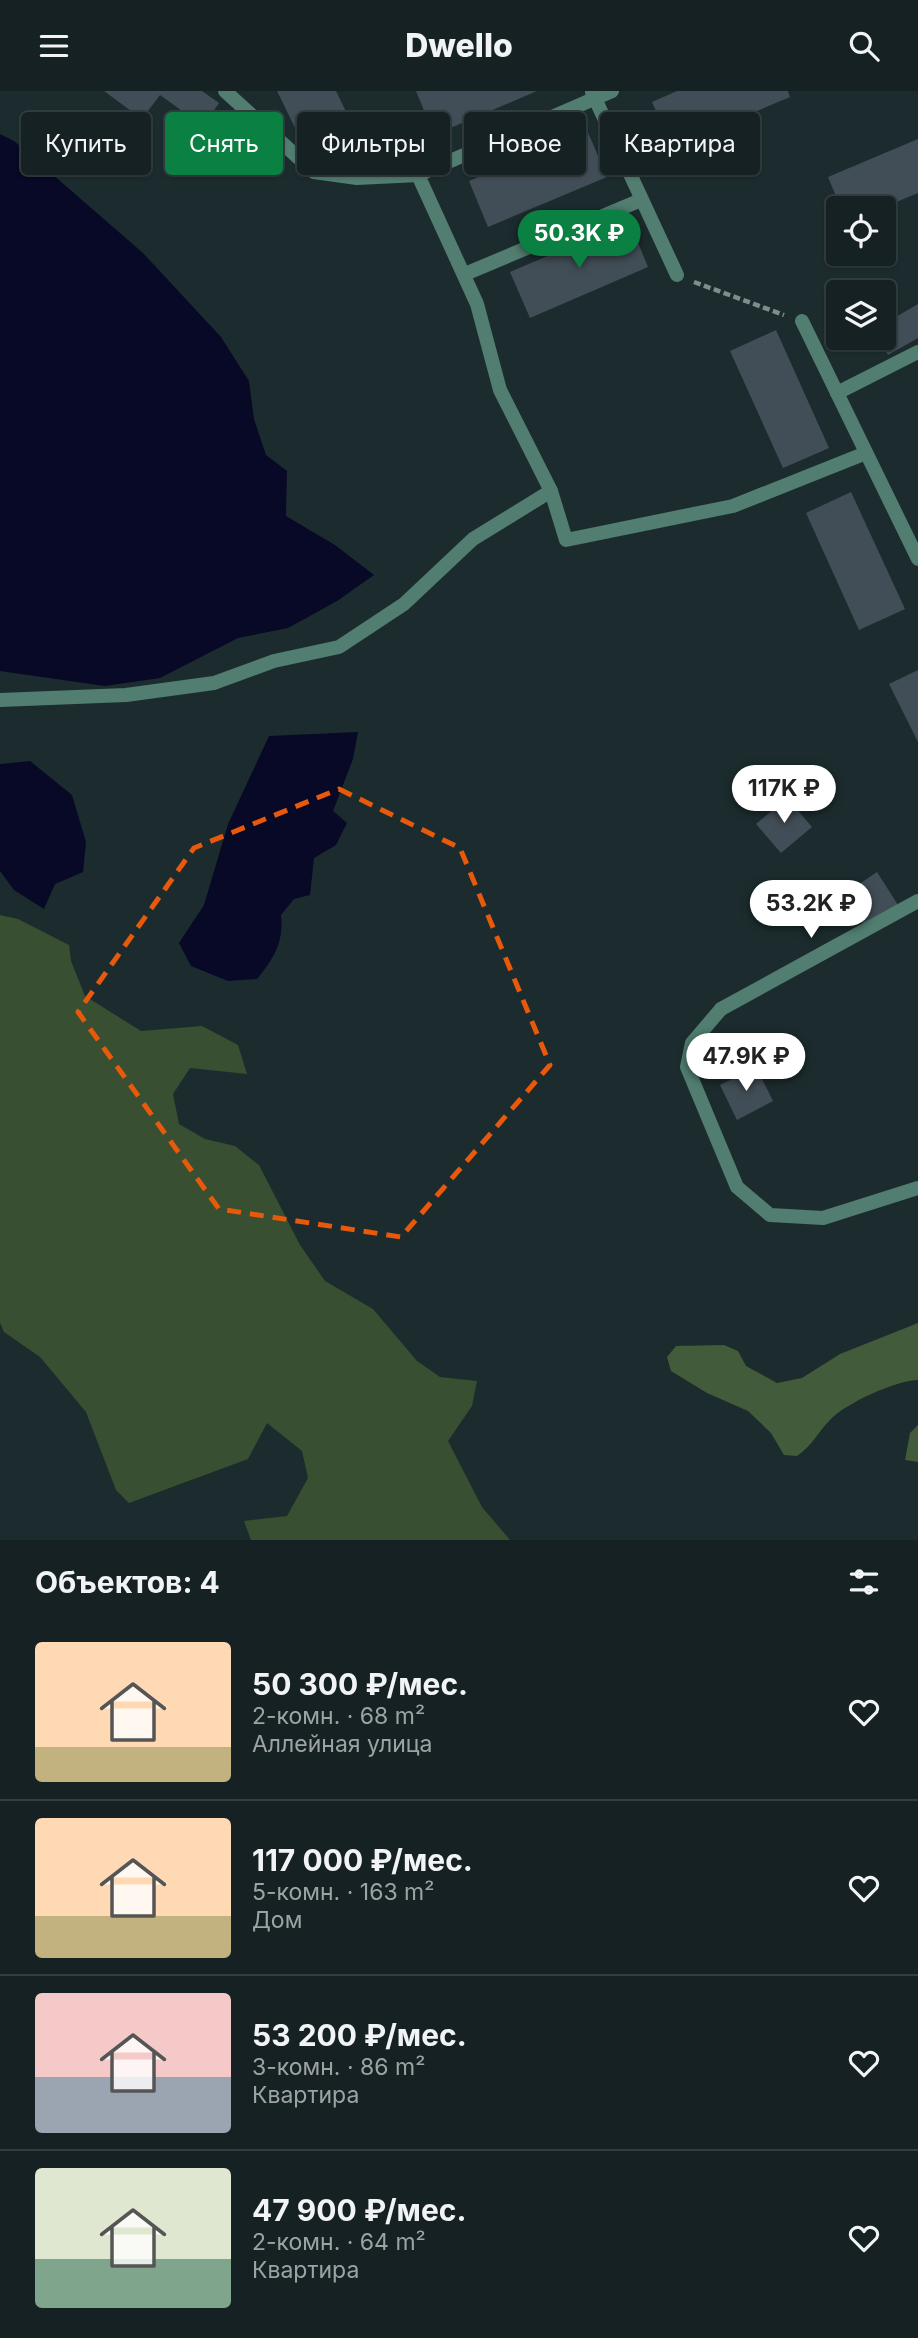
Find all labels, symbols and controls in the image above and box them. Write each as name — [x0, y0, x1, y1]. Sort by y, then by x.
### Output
text: Dwello — [405, 26, 513, 65]
icon: menu — [35, 27, 73, 65]
icon: search — [845, 27, 883, 65]
chip: Купить — [21, 112, 151, 175]
chip: Снять — [165, 112, 283, 175]
chip: Фильтры — [297, 112, 450, 175]
chip: Новое — [464, 112, 586, 175]
chip: Квартира — [600, 112, 760, 175]
map controls — [826, 196, 896, 350]
button: locate — [826, 196, 896, 266]
pin: 50.3K ₽ — [514, 211, 644, 270]
text: 50.3K ₽ — [534, 219, 624, 247]
button: layers — [826, 280, 896, 350]
pin: 117K ₽ — [727, 765, 841, 825]
text: 117K ₽ — [748, 774, 820, 802]
pin: 53.2K ₽ — [746, 881, 876, 940]
text: 53.2K ₽ — [766, 889, 856, 917]
pin: 47.9K ₽ — [681, 1033, 811, 1093]
text: 47.9K ₽ — [702, 1042, 790, 1070]
icon: filters — [845, 1563, 883, 1601]
text: Объектов: 4 — [35, 1564, 220, 1600]
text: 50 300 ₽/мес. — [252, 1666, 468, 1702]
icon: home — [91, 1670, 175, 1754]
icon: heart — [845, 1693, 883, 1731]
text: 2-комн. · 68 m² — [252, 1702, 425, 1730]
text: Аллейная улица — [252, 1730, 432, 1758]
text: 117 000 ₽/мес. — [252, 1842, 473, 1878]
icon: home — [91, 1846, 175, 1930]
icon: heart — [845, 1869, 883, 1907]
text: 5-комн. · 163 m² — [252, 1878, 434, 1906]
text: Дом — [252, 1906, 302, 1934]
text: 53 200 ₽/мес. — [252, 2017, 467, 2053]
icon: home — [91, 2021, 175, 2105]
icon: heart — [845, 2044, 883, 2082]
text: 3-комн. · 86 m² — [252, 2053, 425, 2081]
text: Квартира — [252, 2081, 359, 2109]
text: 47 900 ₽/мес. — [252, 2192, 467, 2228]
icon: home — [91, 2196, 175, 2280]
icon: heart — [845, 2219, 883, 2257]
text: 2-комн. · 64 m² — [252, 2228, 426, 2256]
text: Квартира — [252, 2256, 359, 2284]

